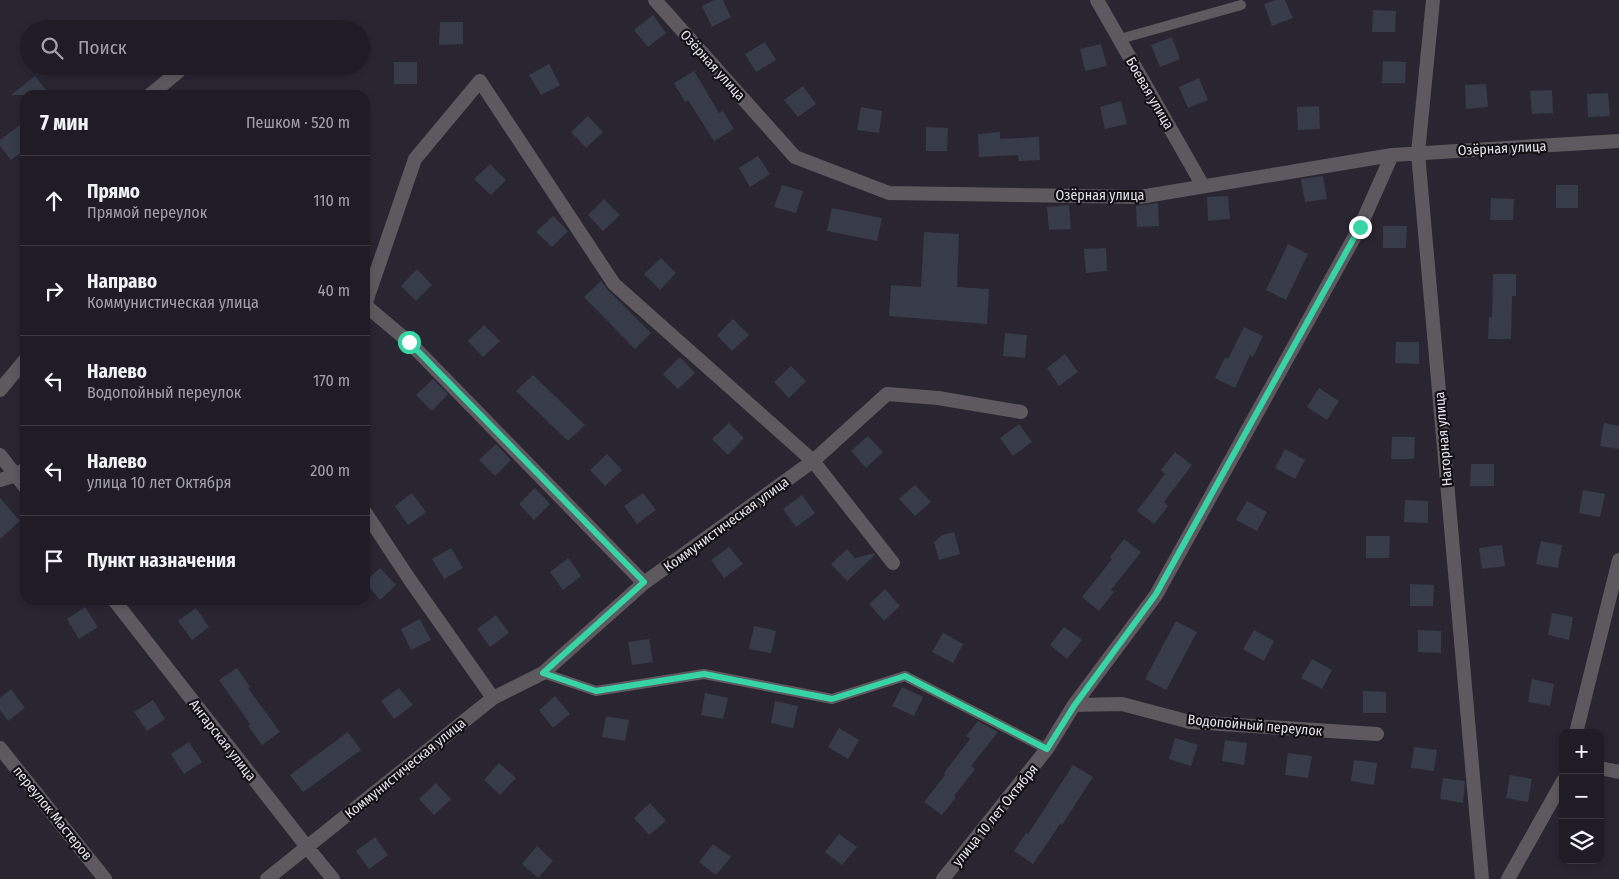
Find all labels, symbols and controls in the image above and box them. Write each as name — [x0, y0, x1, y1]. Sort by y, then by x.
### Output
search box — [20, 20, 370, 75]
street label: Озёрная улица — [677, 27, 749, 104]
icon: search — [38, 34, 66, 62]
text: Поиск — [78, 36, 127, 59]
street label: Боевая улица — [1122, 54, 1177, 133]
text: 7 мин — [40, 110, 89, 136]
text: Пешком · 520 m — [246, 113, 350, 132]
street label: Озёрная улица — [1457, 138, 1547, 159]
text: Прямо — [87, 180, 140, 203]
icon: ahead — [40, 187, 68, 215]
street label: Озёрная улица — [1056, 187, 1145, 204]
text: 110 m — [313, 191, 350, 210]
text: Прямой переулок — [87, 203, 207, 222]
route end — [1349, 216, 1372, 239]
text: Направо — [87, 270, 157, 293]
icon: right — [40, 277, 68, 305]
text: 40 m — [318, 281, 350, 300]
text: Коммунистическая улица — [87, 293, 259, 312]
route start — [398, 331, 421, 354]
text: Налево — [87, 360, 147, 383]
icon: left — [40, 367, 68, 395]
text: 170 m — [313, 371, 350, 390]
text: Водопойный переулок — [87, 383, 241, 402]
street label: Нагорная улица — [1431, 391, 1456, 487]
text: Налево — [87, 450, 147, 473]
icon: left — [40, 457, 68, 485]
text: 200 m — [310, 461, 350, 480]
text: улица 10 лет Октября — [87, 473, 231, 492]
street label: Коммунистическая улица — [660, 473, 792, 575]
icon: arrive — [40, 547, 68, 575]
text: Пункт назначения — [87, 549, 236, 572]
street label: Ангарская улица — [186, 696, 260, 784]
street label: Водопойный переулок — [1187, 711, 1323, 740]
street label: Коммунистическая улица — [342, 714, 469, 822]
map controls — [1559, 729, 1604, 864]
button: + — [1559, 729, 1604, 774]
street label: улица 10 лет Октября — [949, 761, 1042, 870]
street label: переулок Мастеров — [9, 763, 96, 864]
button: − — [1559, 774, 1604, 819]
button: layers — [1559, 819, 1604, 864]

